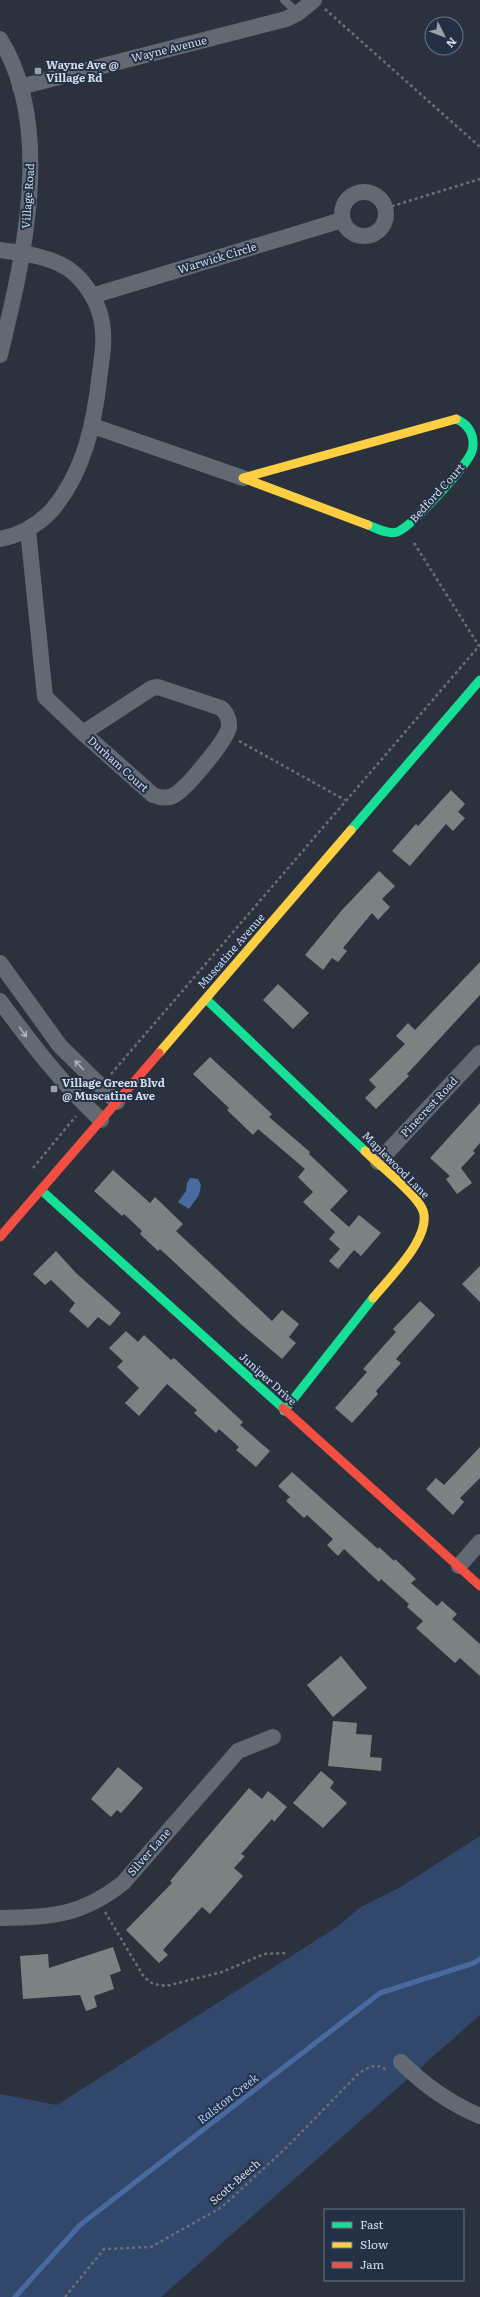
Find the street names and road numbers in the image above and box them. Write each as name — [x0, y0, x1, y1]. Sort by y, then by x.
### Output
street label: Wayne Avenue — [129, 31, 208, 65]
street label: Village Road — [17, 162, 37, 229]
street label: Warwick Circle — [175, 237, 258, 277]
street label: Bedford Court — [405, 459, 468, 526]
street label: Durham Court — [85, 732, 153, 795]
street label: Muscatine Avenue — [193, 909, 268, 992]
street label: Pinecrest Road — [396, 1072, 461, 1140]
street label: Maplewood Lane — [359, 1127, 434, 1202]
street label: Juniper Drive — [236, 1348, 301, 1409]
street label: Silver Lane — [123, 1824, 174, 1879]
street label: Scott-Beech — [206, 2155, 263, 2208]

